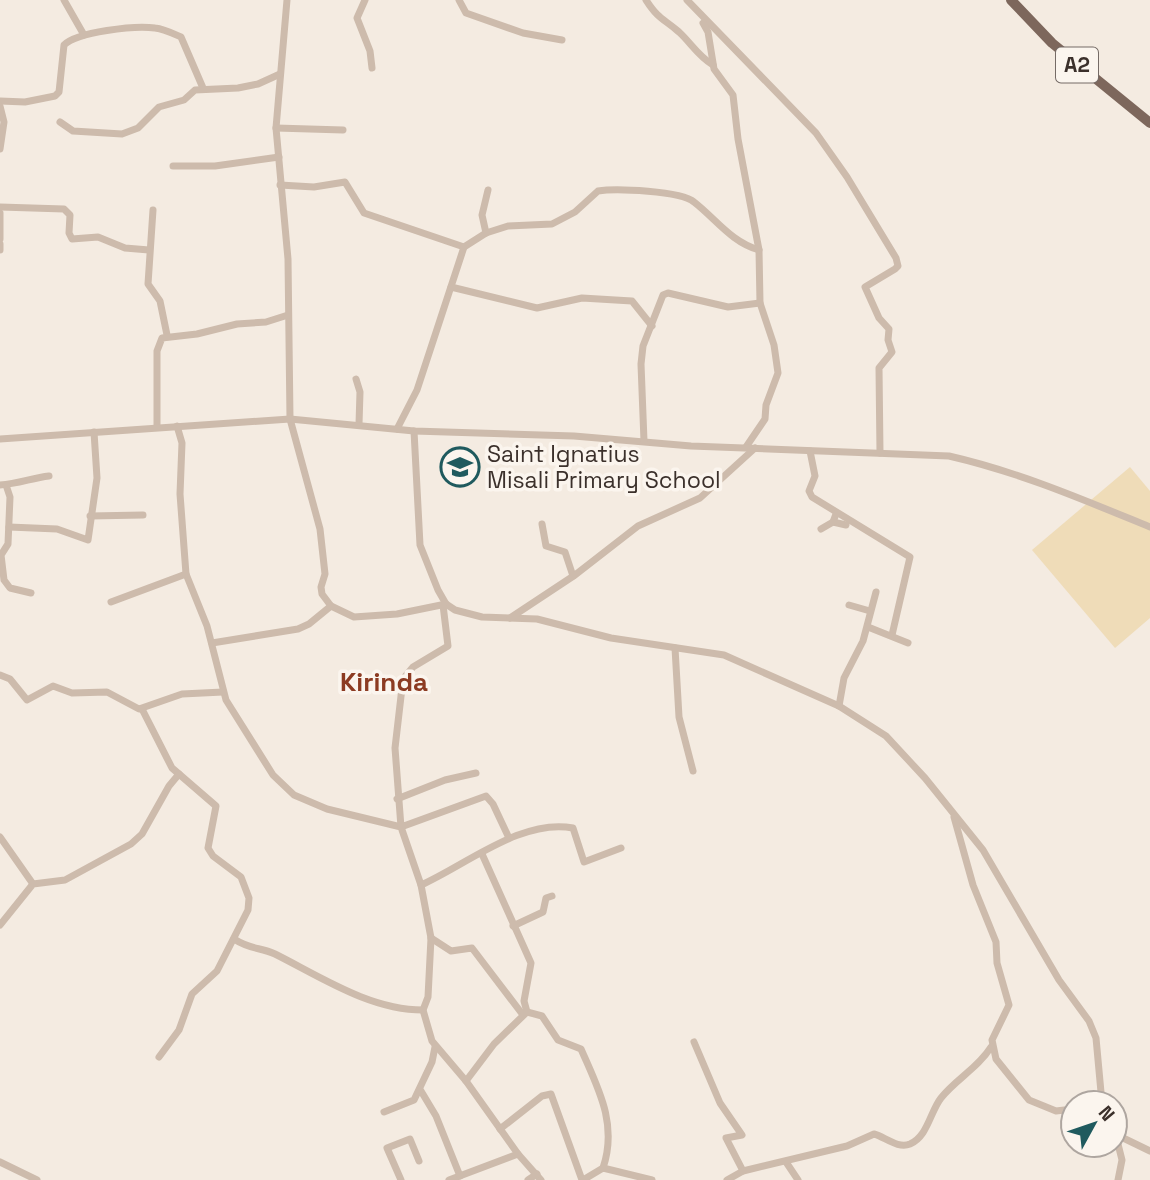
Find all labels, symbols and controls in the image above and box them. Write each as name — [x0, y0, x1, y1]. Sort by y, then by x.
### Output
road number: A2 — [1056, 48, 1098, 82]
place label: Saint Ignatius Misali Primary School — [487, 439, 721, 495]
school or university icon: Saint Ignatius Misali Primary School — [439, 446, 481, 488]
district label: Kirinda — [340, 665, 428, 699]
north arrow — [1059, 1089, 1129, 1159]
text: N — [1093, 1100, 1120, 1126]

